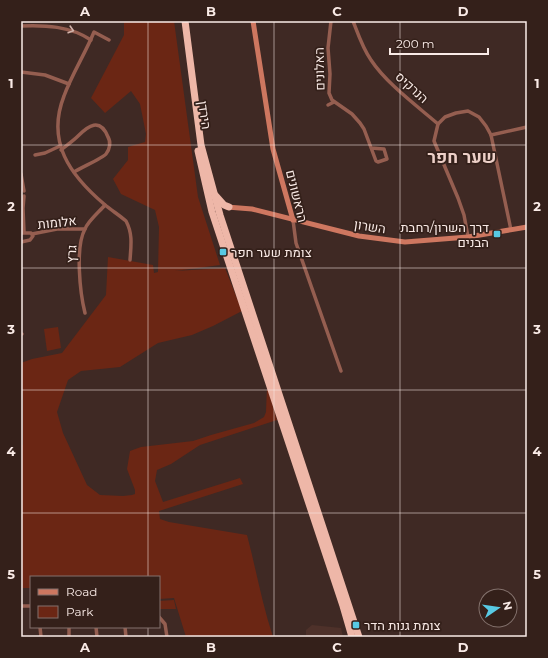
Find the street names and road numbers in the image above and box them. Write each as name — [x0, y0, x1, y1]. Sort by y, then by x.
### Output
street label: האלונים — [311, 47, 327, 91]
street label: הנרקיס — [392, 68, 432, 106]
street label: הירדן — [195, 100, 215, 130]
street label: הראשונים — [283, 168, 311, 224]
street label: אלומות — [37, 212, 77, 232]
street label: השרון — [353, 216, 387, 236]
street label: גרץ — [62, 244, 80, 264]

